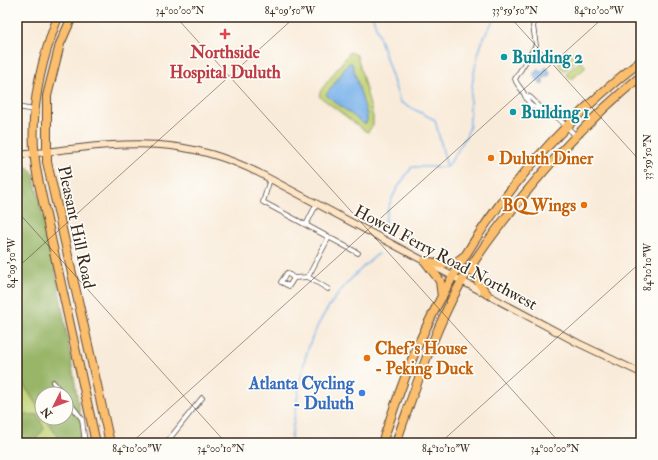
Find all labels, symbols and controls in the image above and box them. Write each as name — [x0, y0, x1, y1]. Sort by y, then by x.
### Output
text: 34°00'00"N — [155, 5, 205, 17]
text: 84°09'50"W — [265, 5, 316, 17]
text: 33°59'50"N — [492, 5, 538, 17]
text: 84°10'00"W — [574, 5, 625, 17]
marker: Northside Hospital Duluth — [219, 28, 231, 40]
place label: Northside Hospital Duluth — [169, 42, 281, 84]
place label: Building 2 — [512, 47, 583, 69]
marker: Building 2 — [499, 52, 509, 62]
place label: Building 1 — [521, 102, 589, 124]
marker: Building 1 — [508, 107, 518, 117]
text: 33°59'50"N — [642, 134, 654, 180]
place label: Duluth Diner — [499, 148, 594, 169]
marker: Duluth Diner — [486, 153, 496, 163]
street label: Pleasant Hill Road — [53, 164, 100, 291]
place label: BQ Wings — [502, 195, 576, 217]
street label: Howell Ferry Road Northwest — [350, 200, 541, 316]
marker: BQ Wings — [579, 200, 589, 210]
text: 84°09'50"W — [6, 237, 18, 288]
text: 84°10'10"W — [642, 242, 654, 291]
place label: Chef's House - Peking Duck — [375, 338, 474, 380]
marker: Chef's House - Peking Duck — [362, 353, 372, 363]
place label: Atlanta Cycling - Duluth — [248, 373, 355, 414]
north arrow — [34, 386, 74, 426]
marker: Atlanta Cycling - Duluth — [357, 388, 367, 398]
text: N — [38, 403, 56, 421]
text: 84°10'00"W — [112, 443, 163, 455]
text: 34°00'10"N — [197, 443, 245, 455]
text: 84°10'10"W — [422, 443, 471, 455]
text: 34°00'00"N — [530, 443, 580, 455]

